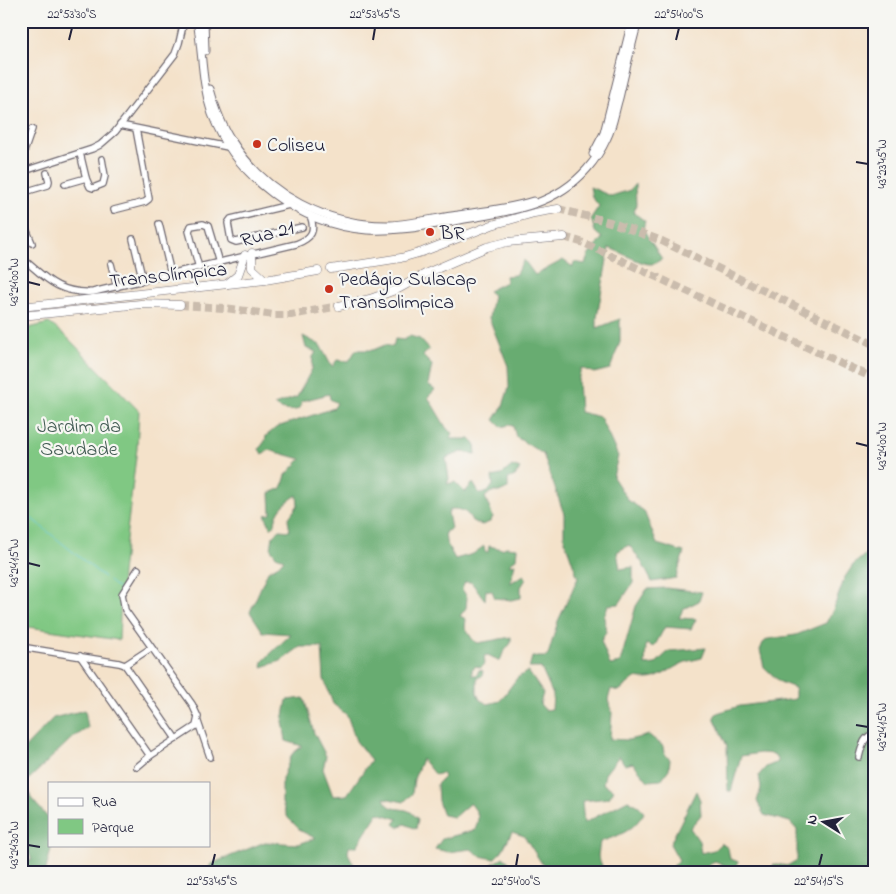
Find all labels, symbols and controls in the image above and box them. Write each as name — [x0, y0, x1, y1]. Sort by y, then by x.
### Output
text: 22°53'30"S — [48, 6, 97, 24]
text: 22°53'45"S — [350, 6, 401, 24]
text: 22°54'00"S — [654, 6, 704, 24]
place label: Coliseu — [267, 132, 325, 161]
marker: Coliseu — [251, 138, 263, 150]
text: 43°23'45"W — [874, 139, 892, 189]
street label: Rua 21 — [238, 214, 298, 256]
place label: BR — [439, 220, 465, 249]
marker: BR — [424, 226, 436, 238]
street label: TransOlímpica — [108, 256, 229, 297]
text: 43°24'00"W — [6, 258, 24, 306]
place label: Pedágio Sulacap Transolimpica — [339, 266, 477, 318]
marker: Pedágio Sulacap Transolimpica — [323, 283, 335, 295]
park label: Jardim da Saudade — [37, 413, 121, 465]
text: 43°24'00"W — [874, 422, 892, 470]
text: 43°24'15"W — [6, 539, 24, 587]
text: 43°24'15"W — [874, 703, 892, 751]
legend — [48, 782, 210, 846]
text: Rua — [92, 791, 117, 813]
north arrow — [798, 796, 848, 846]
text: N — [802, 813, 824, 826]
text: Parque — [92, 817, 134, 839]
text: 43°24'30"W — [6, 821, 24, 869]
text: 22°53'45"S — [187, 873, 238, 891]
text: 22°54'00"S — [491, 873, 541, 891]
text: 22°54'15"S — [794, 873, 844, 891]

